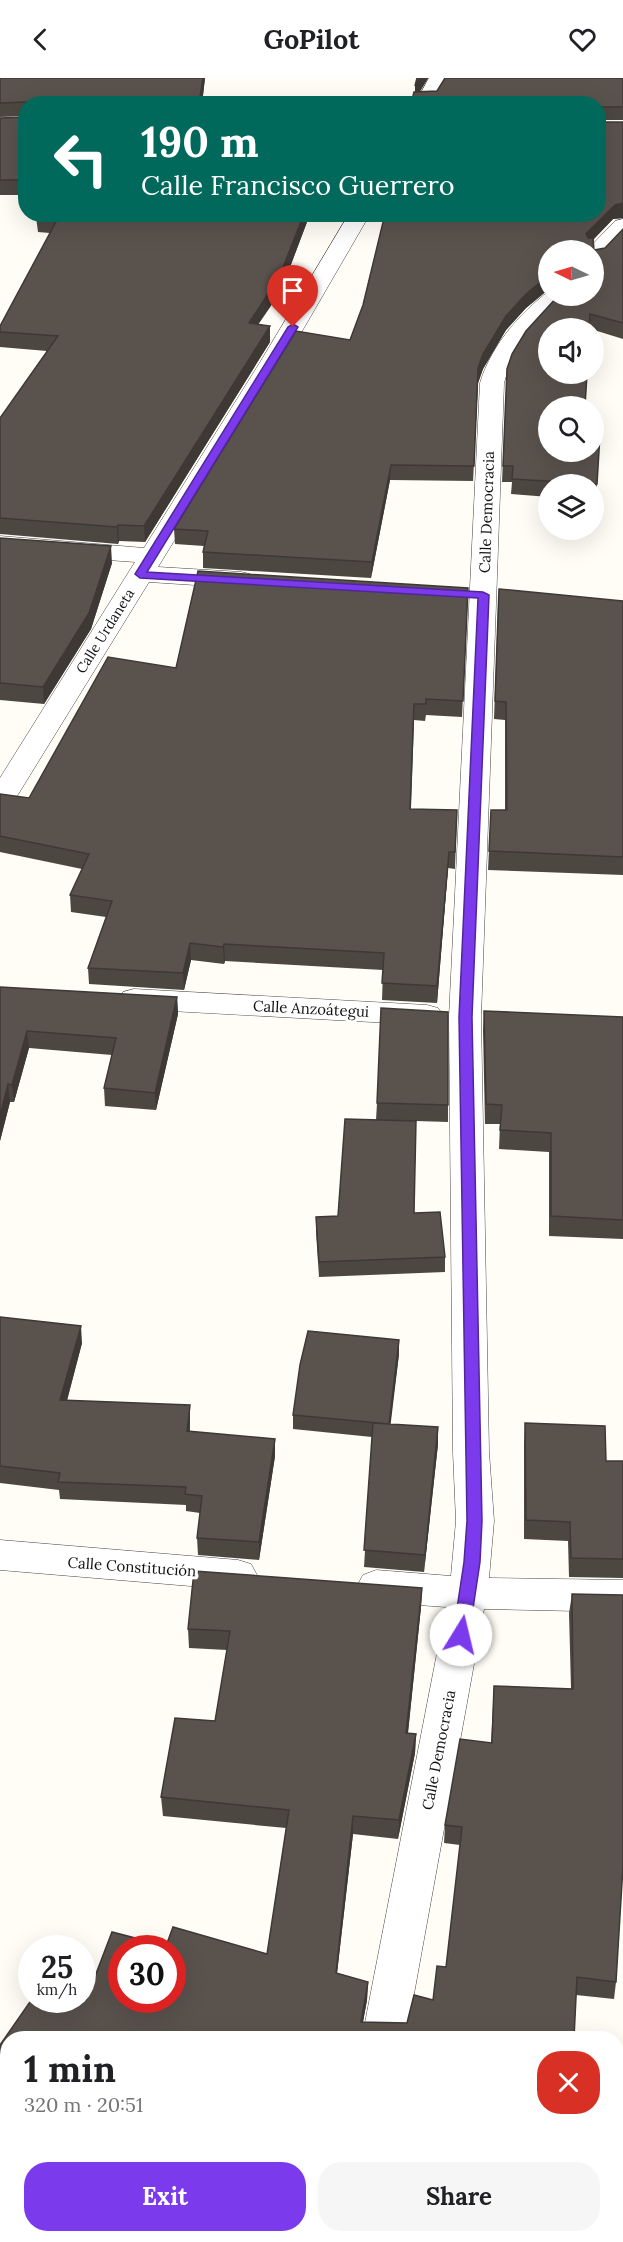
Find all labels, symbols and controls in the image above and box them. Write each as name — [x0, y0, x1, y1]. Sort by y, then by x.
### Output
text: GoPilot — [264, 22, 359, 56]
icon: back — [24, 23, 57, 56]
icon: heart — [566, 23, 599, 56]
text: 190 m — [141, 115, 259, 169]
icon: left — [42, 120, 120, 198]
text: Calle Francisco Guerrero — [141, 168, 455, 202]
north arrow — [538, 240, 604, 306]
map controls — [538, 240, 604, 540]
pin — [267, 265, 318, 327]
icon: arrive — [276, 274, 309, 307]
button: sound — [538, 318, 604, 384]
button: search — [538, 396, 604, 462]
street label: Calle Democracia — [475, 450, 498, 573]
button: layers — [538, 474, 604, 540]
street label: Calle Urdaneta — [72, 585, 138, 677]
street label: Calle Anzoátegui — [252, 996, 370, 1021]
street label: Calle Constitución — [67, 1553, 197, 1580]
position arrow — [429, 1603, 493, 1667]
street label: Calle Democracia — [418, 1688, 460, 1812]
speed limit sign: 30 — [108, 1935, 186, 2013]
text: 25 — [41, 1948, 73, 1986]
text: km/h — [37, 1980, 77, 1999]
text: 1 min — [24, 2046, 116, 2092]
button: close — [537, 2051, 600, 2114]
text: 320 m · 20:51 — [24, 2092, 143, 2117]
button: Exit — [24, 2162, 306, 2231]
button: Share — [318, 2162, 600, 2231]

